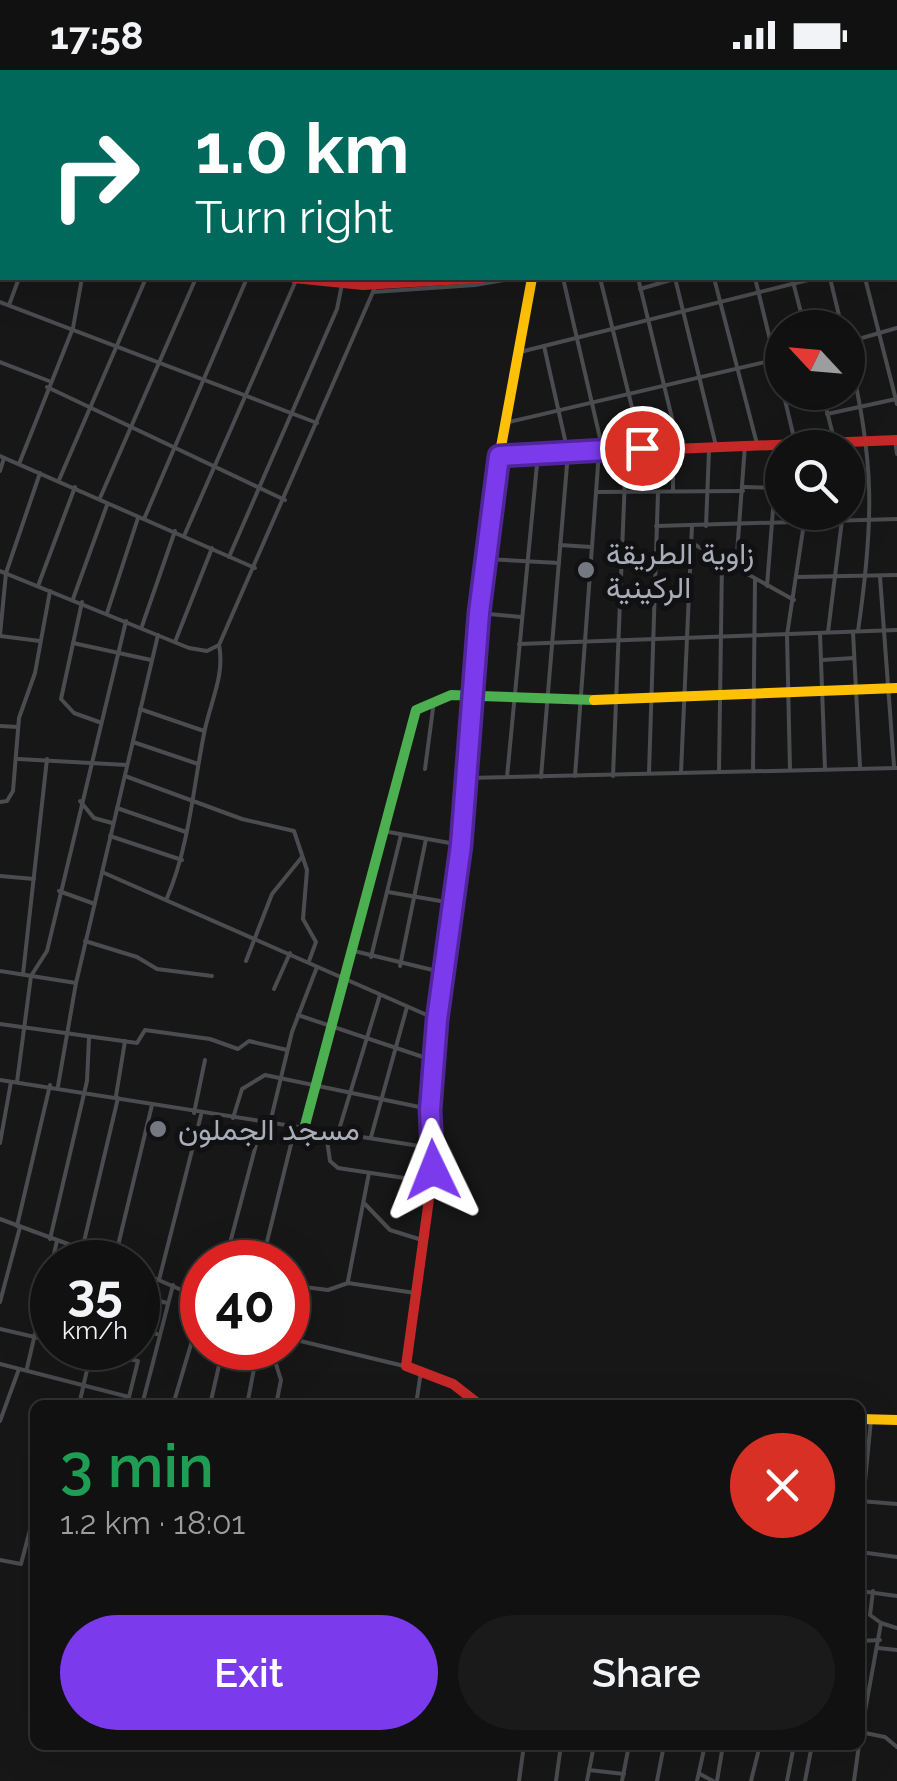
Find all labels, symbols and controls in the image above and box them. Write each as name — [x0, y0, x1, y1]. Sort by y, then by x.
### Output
text: 17:58 — [50, 13, 143, 58]
text: 1.0 km — [195, 107, 409, 189]
icon: right — [30, 110, 160, 240]
text: Turn right — [195, 191, 393, 244]
north arrow — [765, 310, 865, 410]
map controls — [765, 310, 865, 530]
pin — [600, 406, 685, 491]
icon: arrive — [615, 421, 670, 476]
button: search — [765, 430, 865, 530]
place label: زاوية الطريقة الركينية — [606, 536, 754, 606]
marker: زاوية الطريقة الركينية — [575, 559, 597, 581]
place label: مسجد الجملون — [178, 1112, 360, 1148]
marker: مسجد الجملون — [147, 1118, 169, 1140]
position arrow — [381, 1118, 485, 1222]
speed limit sign: 40 — [180, 1240, 310, 1370]
text: 35 — [67, 1263, 123, 1322]
text: km/h — [62, 1315, 128, 1345]
text: 3 min — [60, 1431, 214, 1501]
button: close — [730, 1433, 835, 1538]
text: 1.2 km · 18:01 — [60, 1504, 245, 1541]
button: Exit — [60, 1615, 438, 1730]
button: Share — [458, 1615, 835, 1730]

